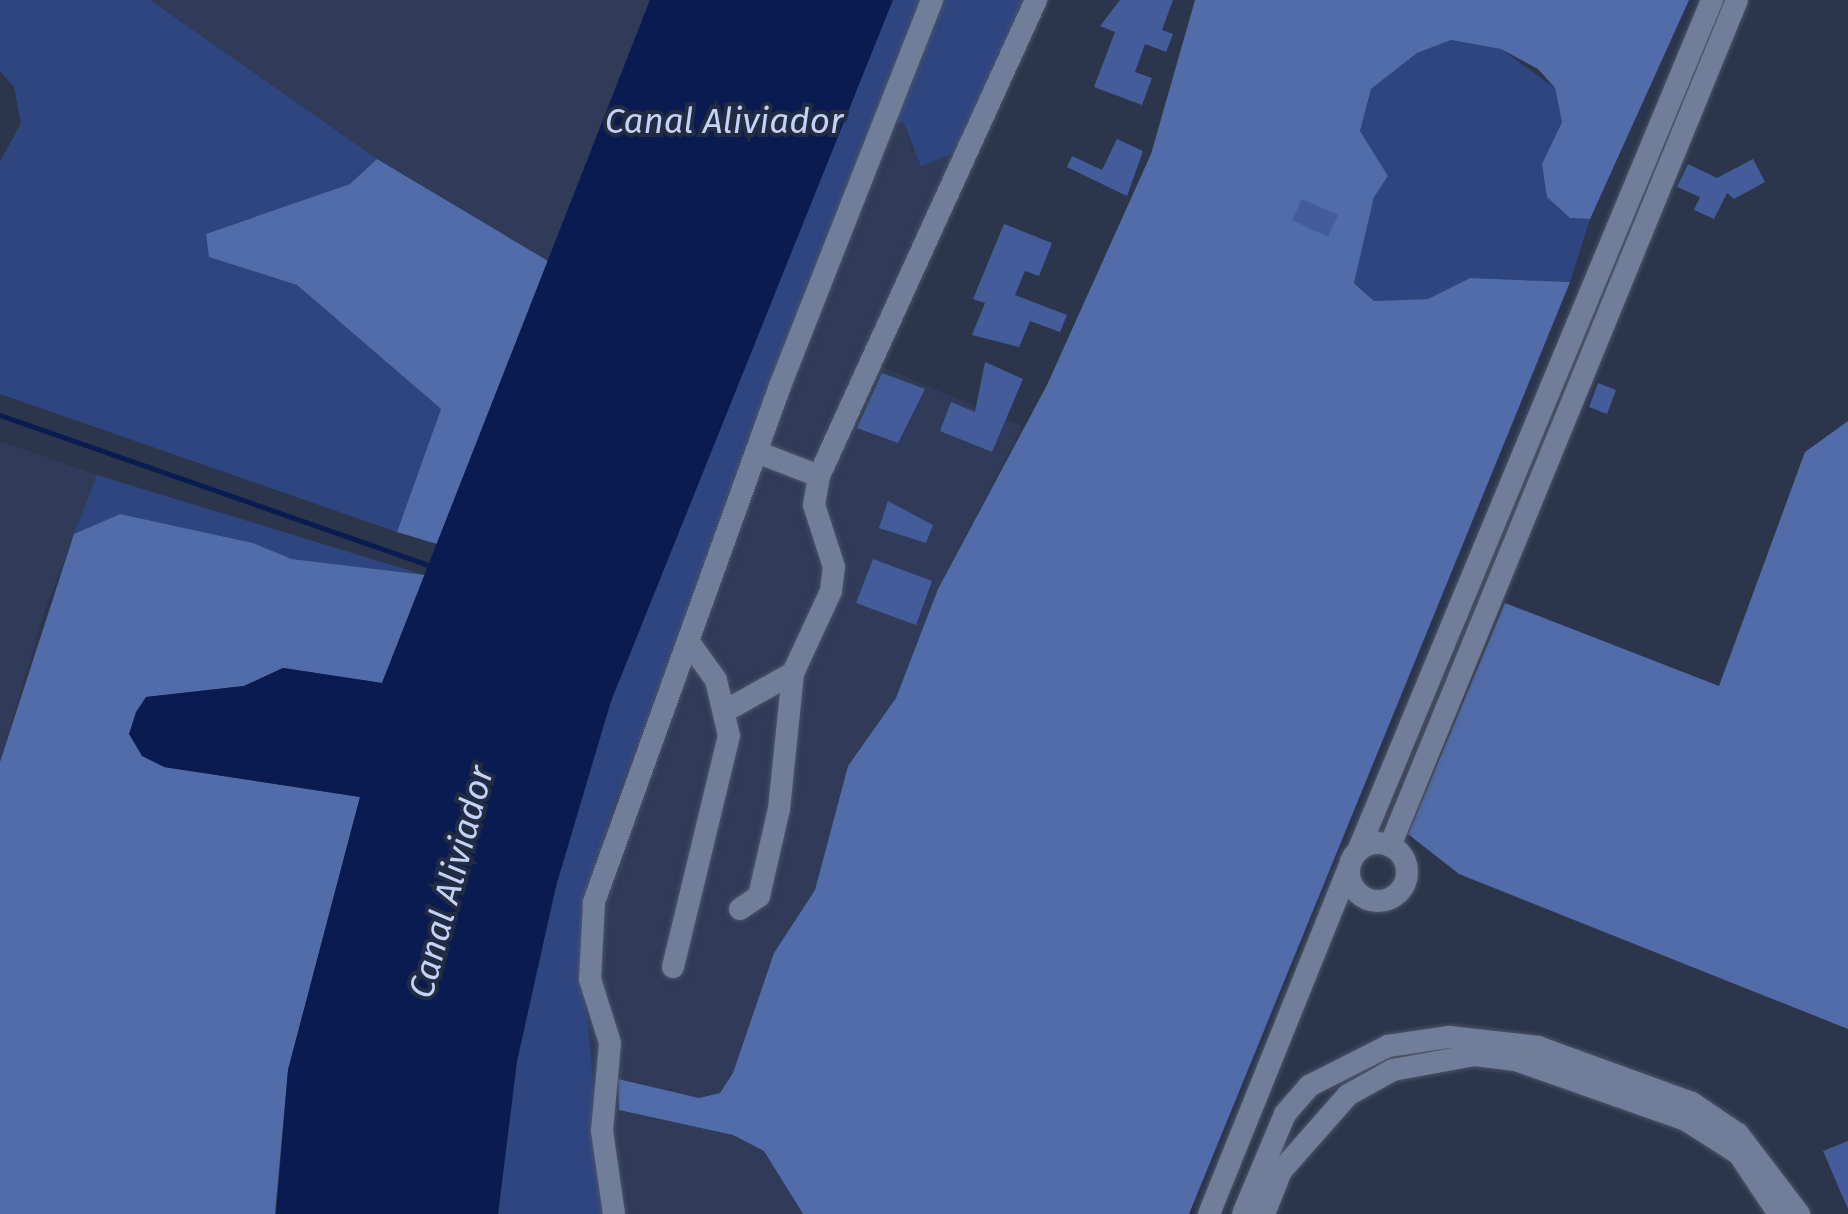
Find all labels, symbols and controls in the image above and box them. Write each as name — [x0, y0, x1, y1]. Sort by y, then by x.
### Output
water label: Canal Aliviador — [605, 100, 843, 142]
water label: Canal Aliviador — [400, 761, 502, 1003]

